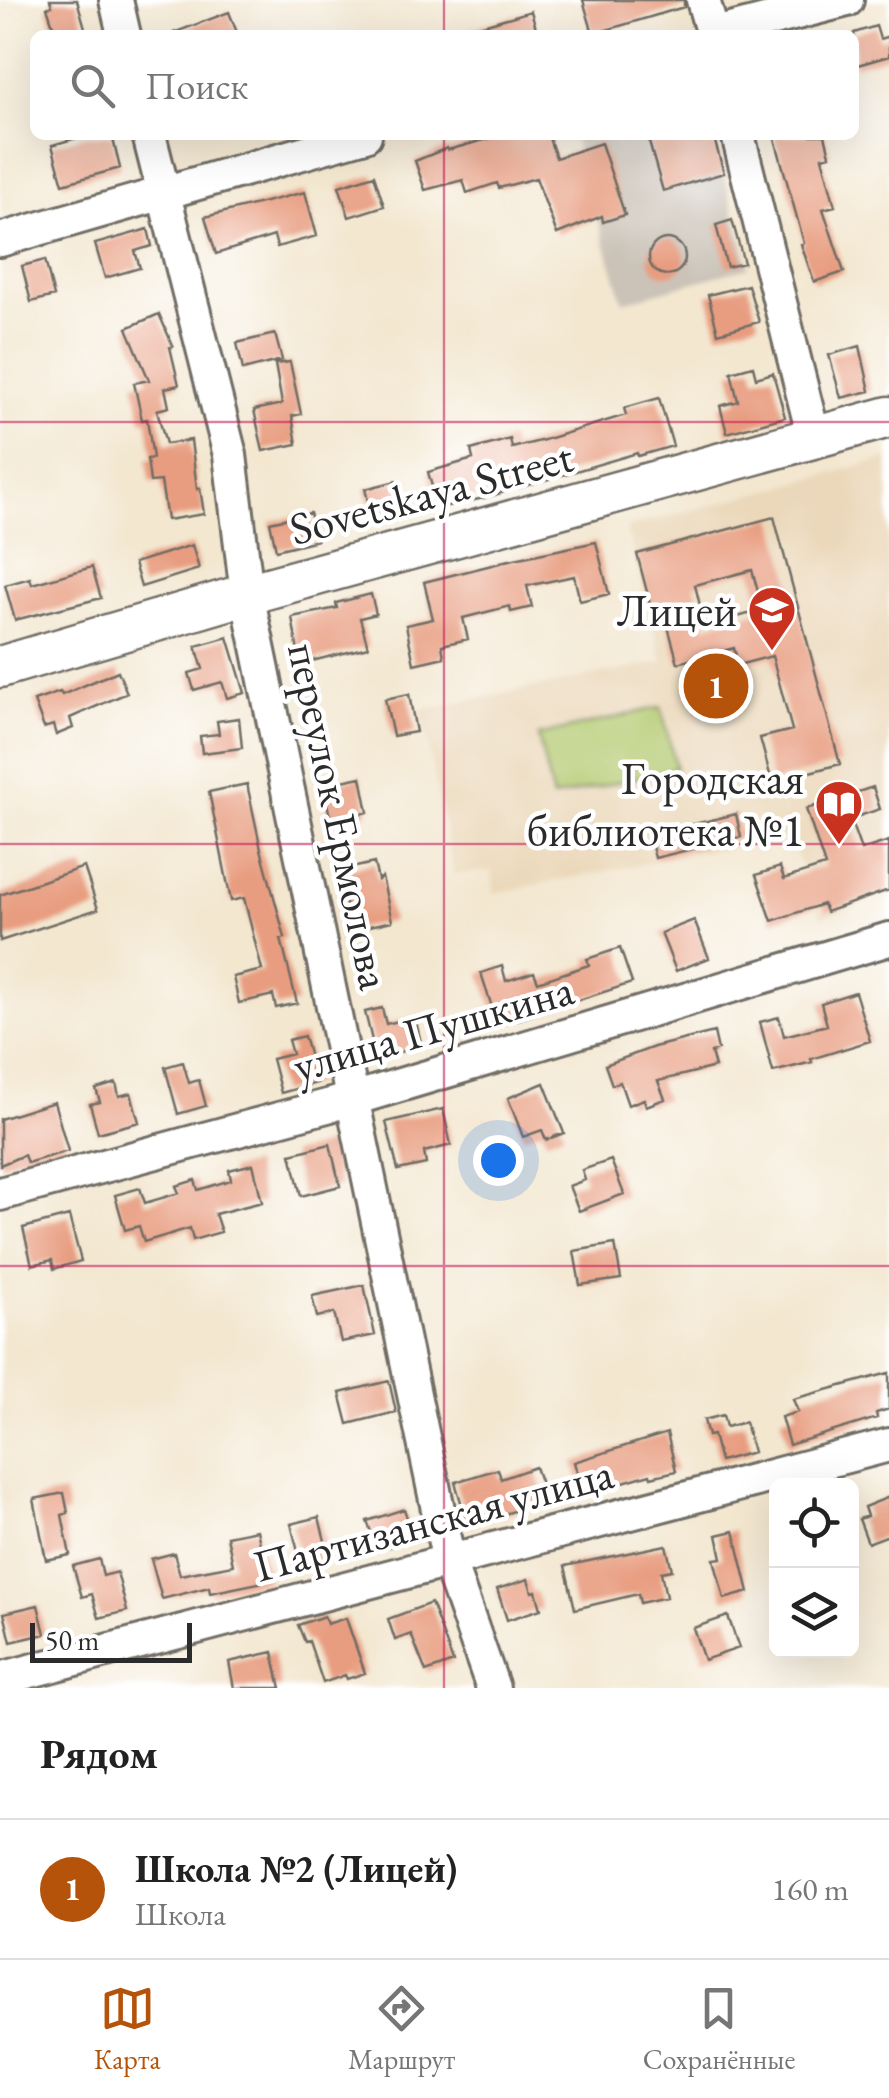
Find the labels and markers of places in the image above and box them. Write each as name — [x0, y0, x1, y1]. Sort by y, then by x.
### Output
place label: Лицей — [617, 581, 737, 639]
school or university icon: Лицей — [746, 584, 798, 652]
pin: 1 — [684, 648, 748, 724]
place label: Городская библиотека №1 — [527, 749, 804, 859]
library icon: Городская библиотека №1 — [813, 778, 865, 846]

